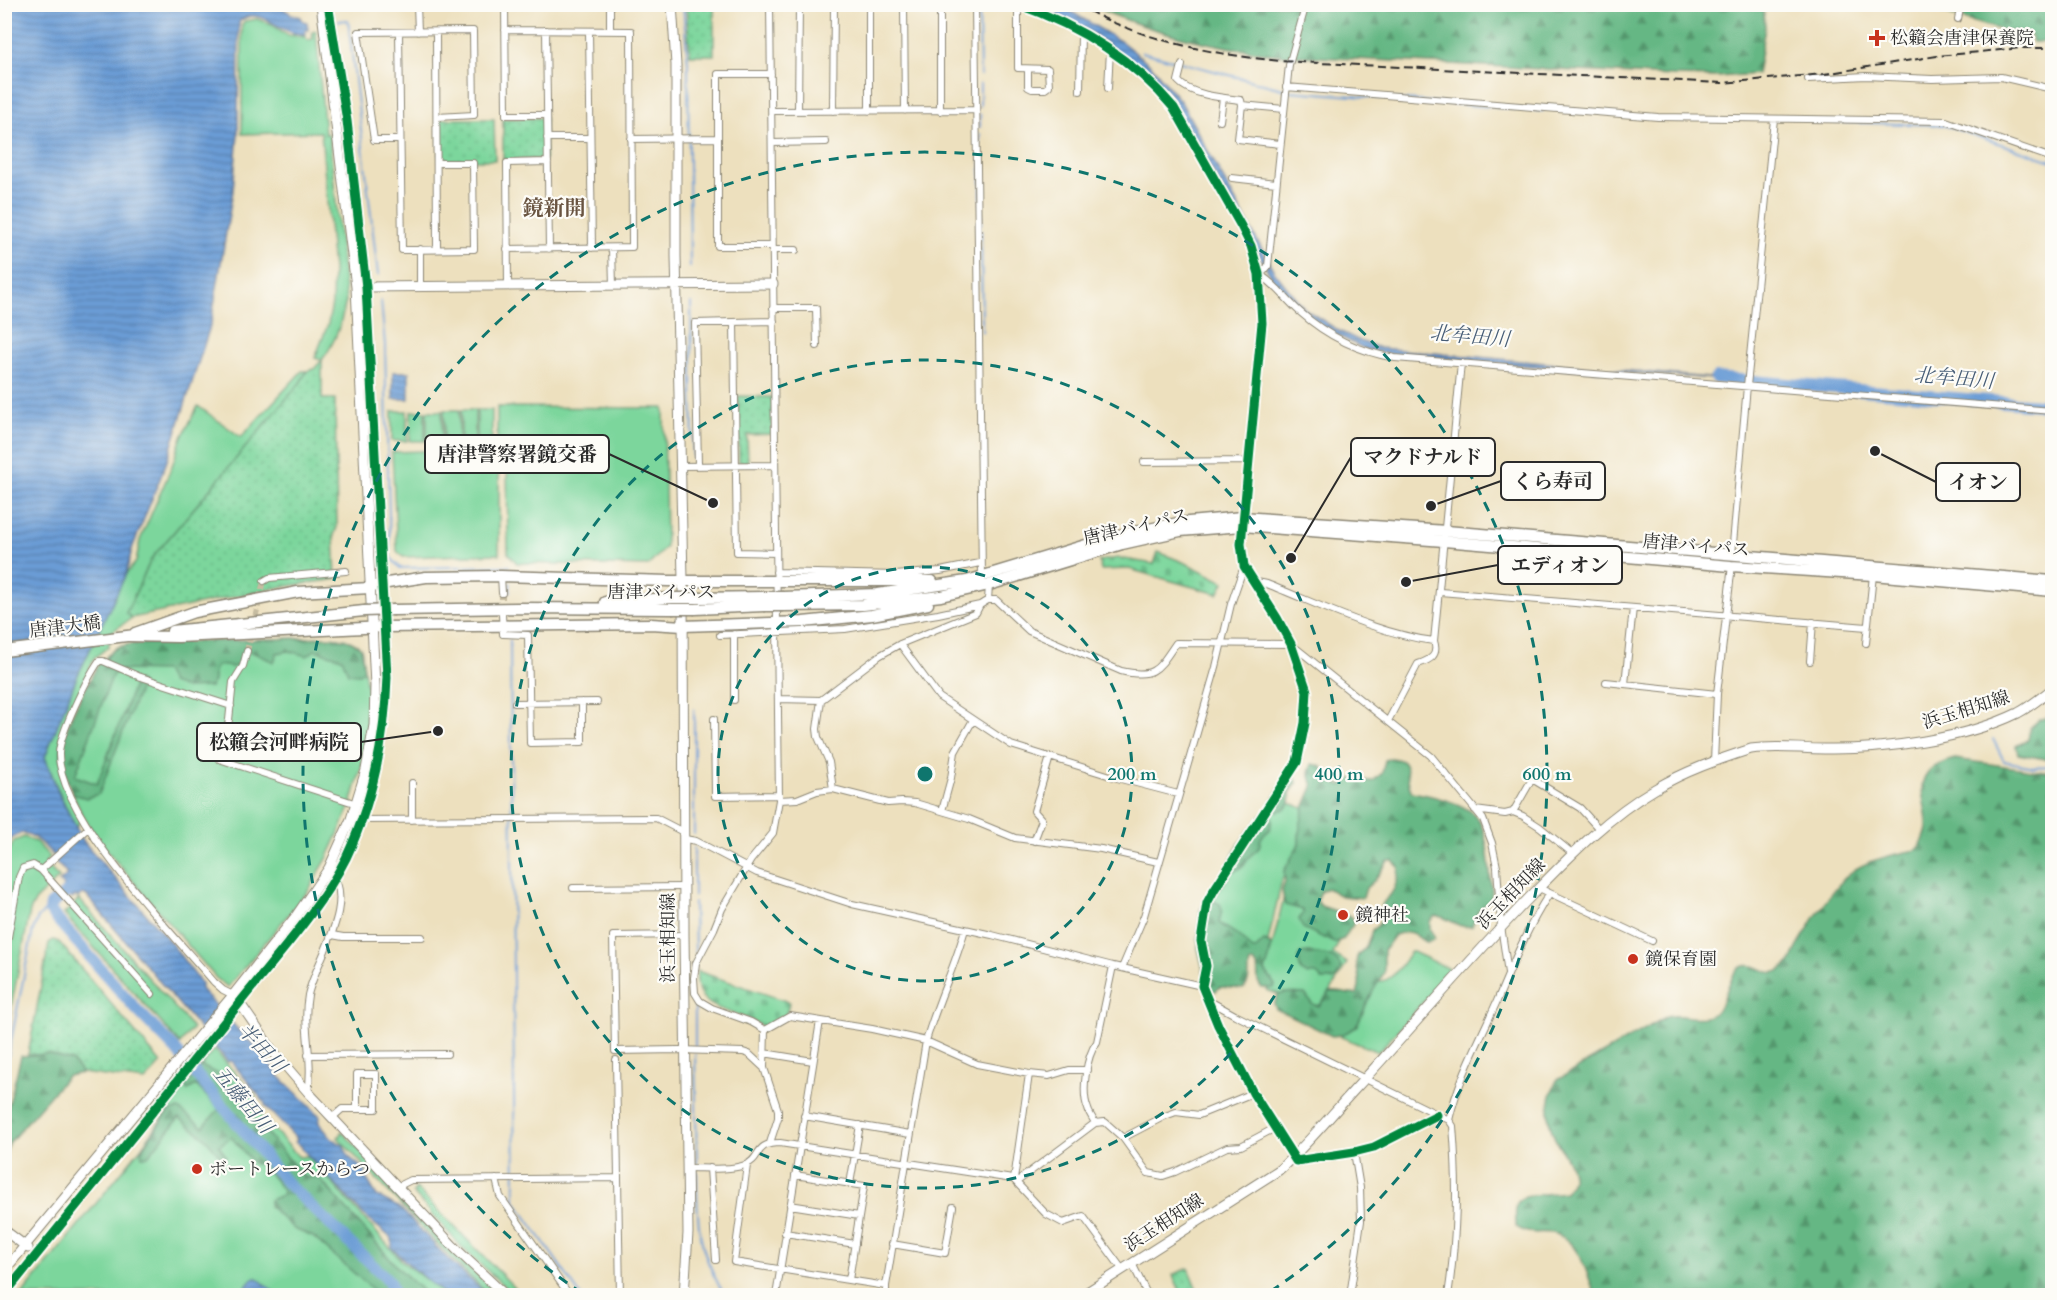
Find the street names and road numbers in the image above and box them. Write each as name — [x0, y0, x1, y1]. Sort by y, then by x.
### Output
street label: 唐津バイパス — [1081, 503, 1191, 551]
street label: 唐津バイパス — [1641, 529, 1751, 563]
street label: 唐津バイパス — [607, 580, 715, 605]
street label: 唐津大橋 — [28, 610, 102, 644]
street label: 浜玉相知線 — [1919, 685, 2013, 735]
street label: 浜玉相知線 — [1471, 853, 1551, 935]
street label: 浜玉相知線 — [656, 893, 681, 983]
street label: 浜玉相知線 — [1119, 1188, 1209, 1258]

